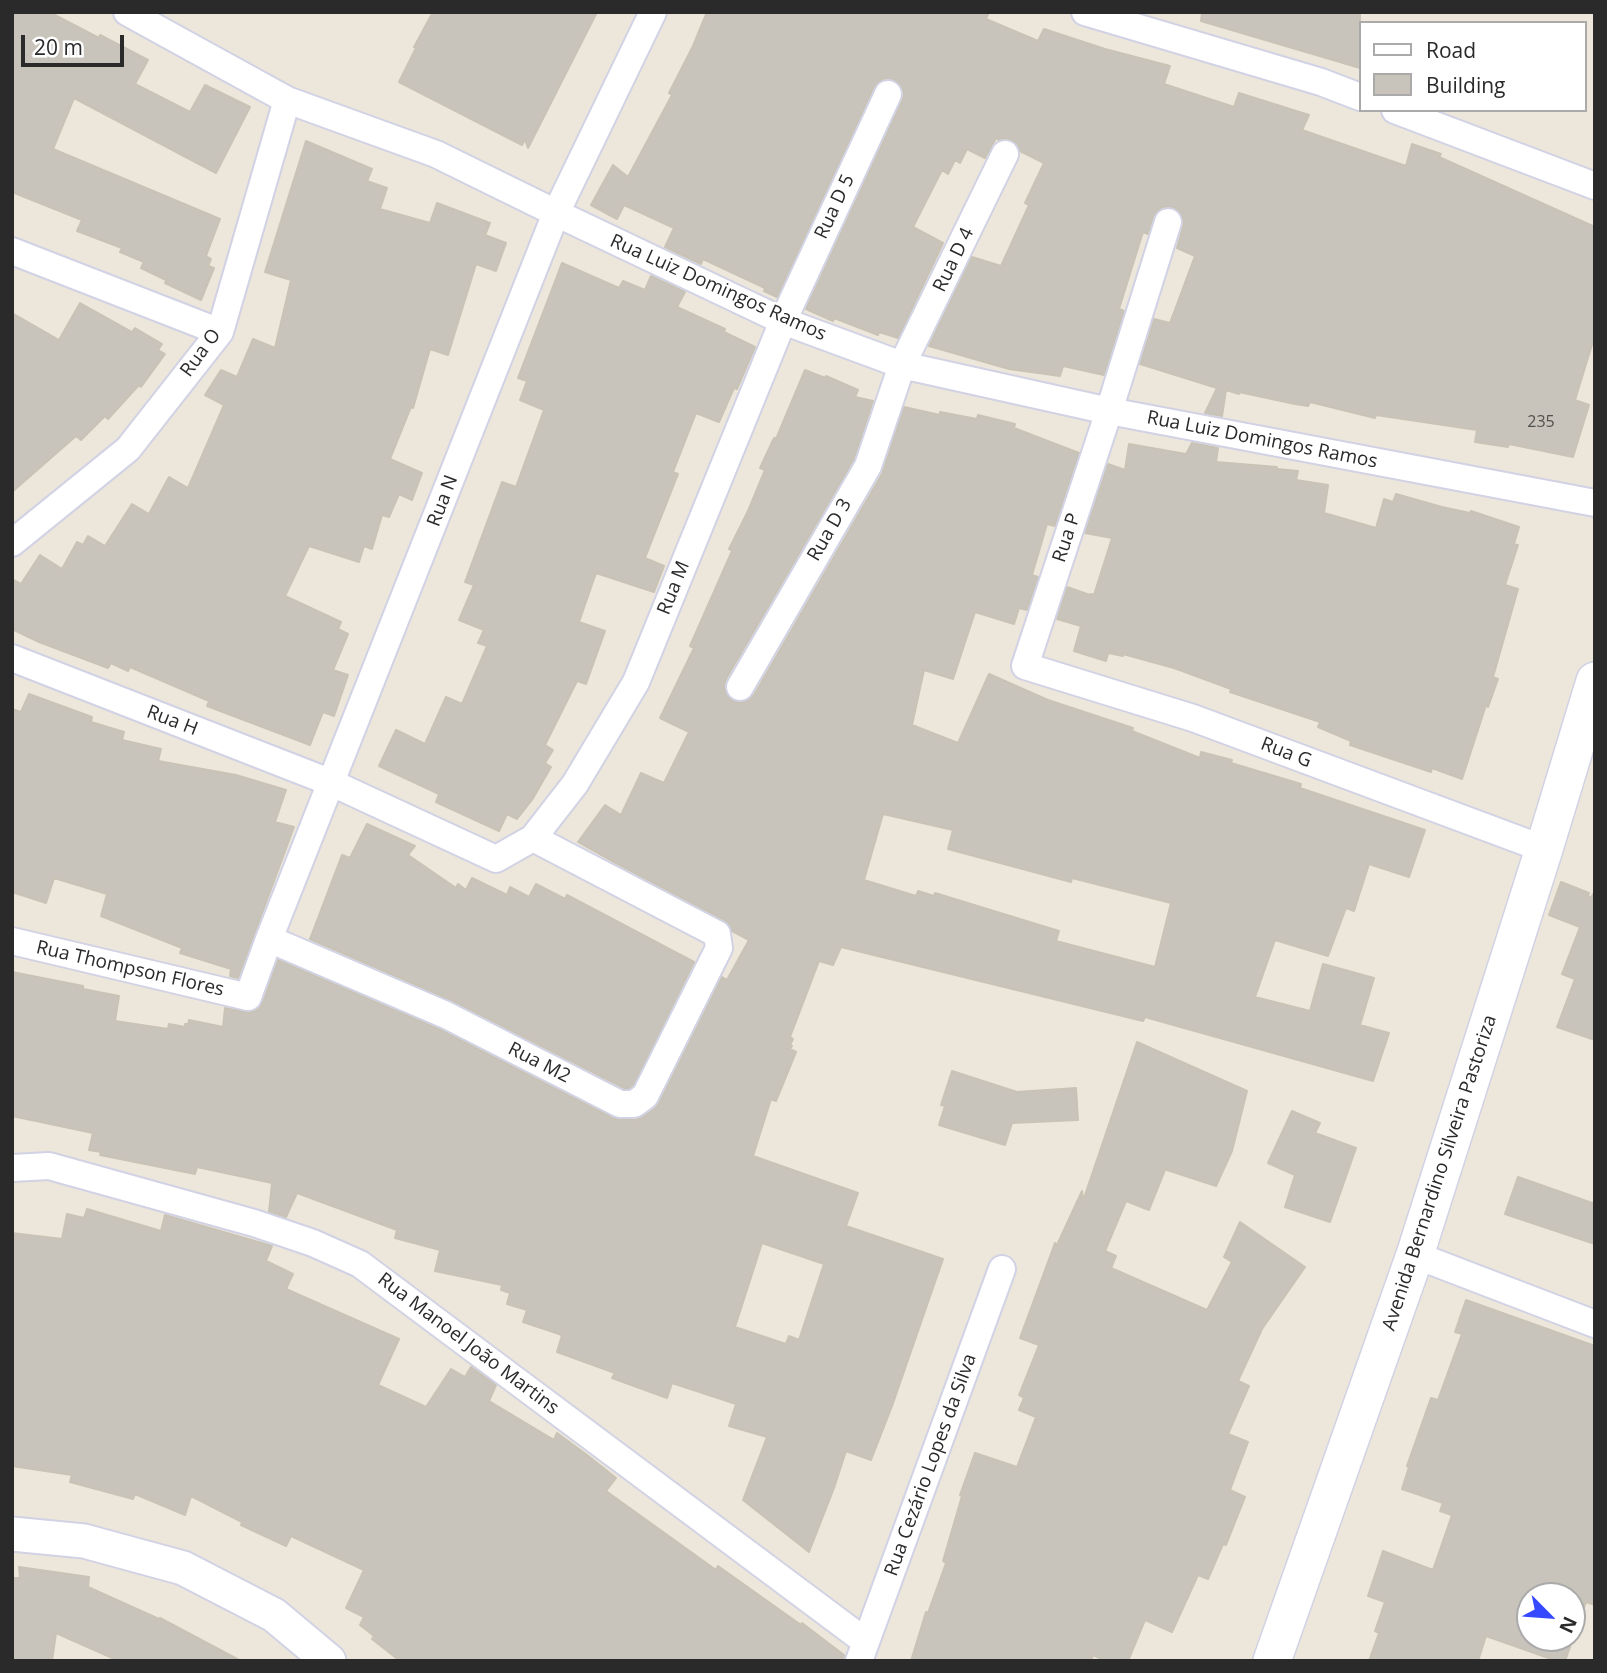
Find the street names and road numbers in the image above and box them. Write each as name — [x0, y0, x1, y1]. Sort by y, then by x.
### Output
street label: Rua D 5 — [810, 171, 860, 243]
street label: Rua D 4 — [929, 224, 979, 296]
street label: Rua Luiz Domingos Ramos — [606, 230, 830, 346]
street label: Rua O — [176, 325, 226, 381]
street label: Rua Luiz Domingos Ramos — [1145, 406, 1379, 474]
street label: Rua N — [423, 472, 463, 530]
street label: Rua D 3 — [803, 495, 857, 565]
street label: Rua P — [1048, 511, 1086, 565]
street label: Rua M — [653, 558, 695, 618]
street label: Rua H — [143, 701, 201, 741]
street label: Rua G — [1257, 733, 1315, 773]
street label: Rua Thompson Flores — [34, 936, 226, 1002]
street label: Avenida Bernardino Silveira Pastoriza — [1378, 1012, 1502, 1334]
street label: Rua M2 — [504, 1038, 574, 1088]
street label: Rua Manoel João Martins — [373, 1268, 563, 1420]
street label: Rua Cezário Lopes da Silva — [880, 1351, 982, 1579]

